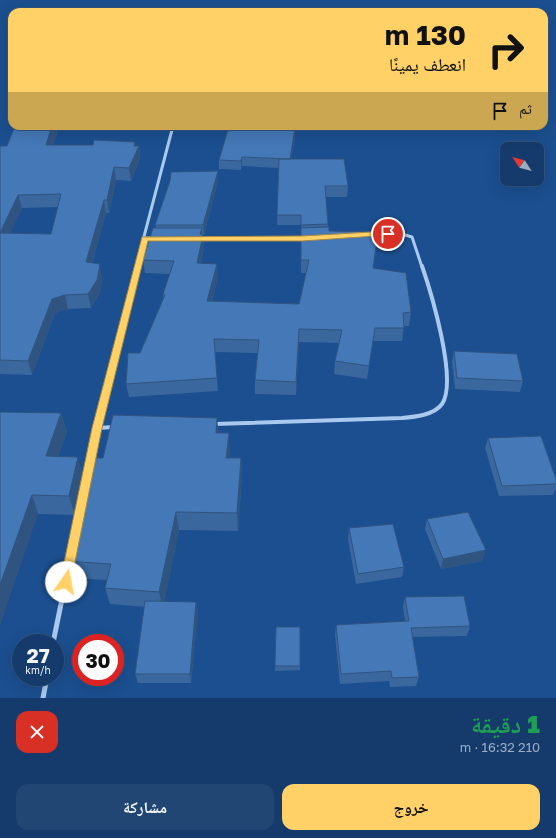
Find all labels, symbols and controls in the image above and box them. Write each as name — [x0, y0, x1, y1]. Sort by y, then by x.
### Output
text: 130 m — [385, 18, 466, 51]
icon: right — [480, 24, 532, 76]
text: انعطف يمينًا — [389, 53, 466, 75]
text: ثم — [519, 99, 532, 117]
icon: arrive — [489, 100, 511, 122]
north arrow — [500, 142, 544, 186]
map controls — [500, 142, 544, 186]
pin — [371, 217, 405, 251]
icon: arrive — [377, 223, 399, 245]
position arrow — [45, 561, 87, 603]
speed limit sign: 30 — [72, 634, 124, 686]
text: 27 — [26, 643, 50, 667]
text: km/h — [25, 664, 51, 676]
text: 1 دقيقة — [471, 709, 540, 738]
button: close — [16, 711, 58, 753]
text: 210 m · 16:32 — [460, 739, 540, 755]
button: مشاركة — [16, 784, 274, 830]
button: خروج — [282, 784, 540, 830]

